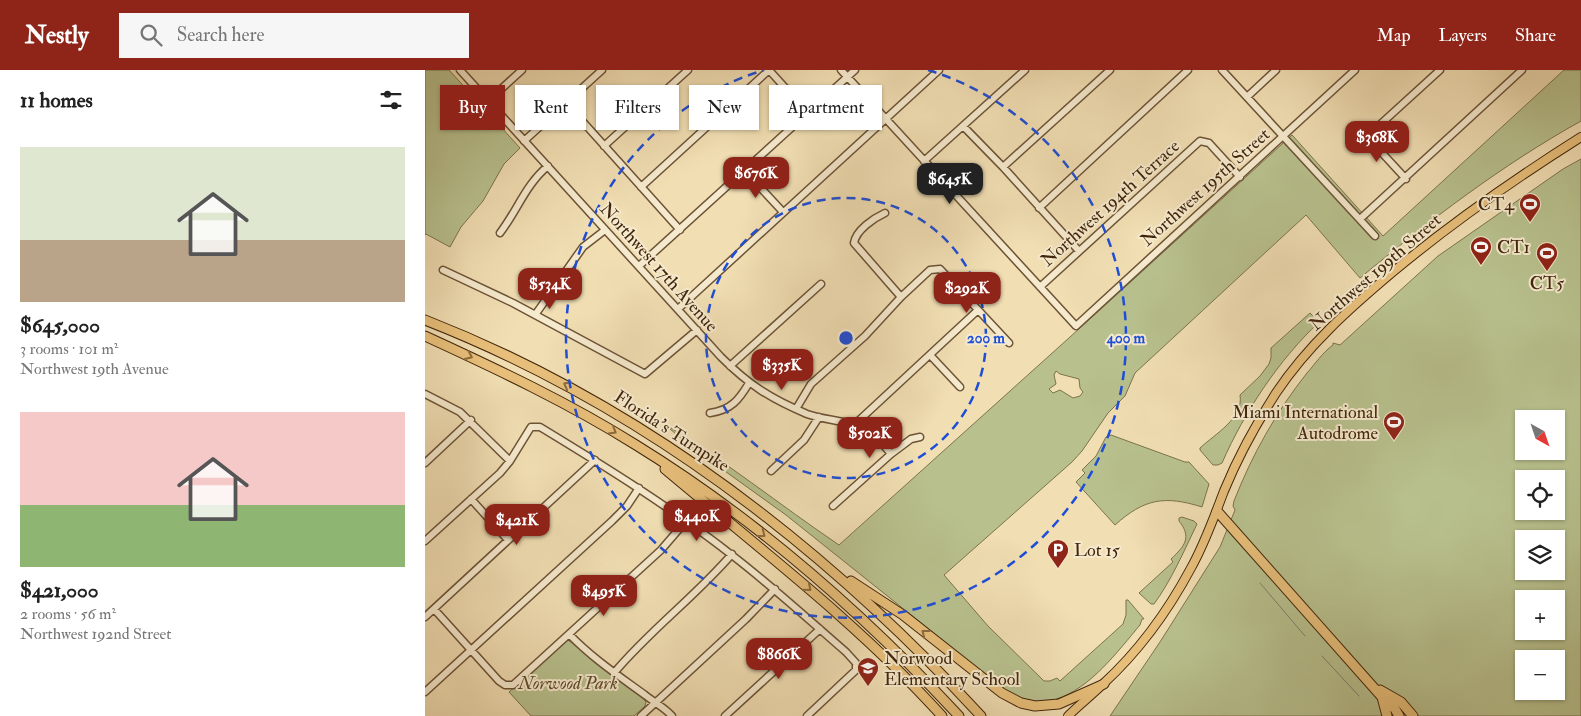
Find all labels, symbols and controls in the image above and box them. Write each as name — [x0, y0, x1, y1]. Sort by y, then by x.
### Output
search box — [119, 13, 469, 58]
text: Nestly — [25, 20, 89, 51]
icon: search — [137, 21, 165, 49]
text: Search here — [177, 23, 264, 47]
text: Map — [1377, 24, 1411, 47]
text: Layers — [1439, 24, 1487, 47]
text: Share — [1515, 24, 1556, 47]
chip: Buy — [440, 85, 505, 130]
chip: Rent — [515, 85, 586, 130]
chip: Filters — [596, 85, 679, 130]
chip: New — [689, 85, 759, 130]
chip: Apartment — [769, 85, 882, 130]
icon: filters — [377, 86, 405, 114]
text: 11 homes — [20, 87, 93, 114]
pin: $368K — [1342, 121, 1412, 163]
street label: Northwest 195th Street — [1136, 123, 1275, 252]
text: $368K — [1356, 127, 1398, 147]
street label: Northwest 194th Terrace — [1036, 135, 1185, 272]
pin: $676K — [721, 156, 791, 199]
pin: $645K — [915, 162, 985, 205]
text: $676K — [734, 163, 778, 183]
text: $645K — [928, 169, 972, 189]
icon: home — [168, 179, 258, 269]
sports icon: CT4 — [1518, 192, 1542, 223]
place label: CT4 — [1478, 193, 1515, 216]
street label: Northwest 17th Avenue — [594, 198, 723, 337]
street label: Northwest 199th Street — [1305, 209, 1446, 336]
sports icon: CT1 — [1469, 235, 1493, 266]
place label: CT1 — [1497, 236, 1530, 259]
sports icon: CT5 — [1535, 241, 1559, 272]
pin: $534K — [515, 268, 585, 310]
pin: $292K — [932, 272, 1002, 314]
place label: CT5 — [1530, 272, 1564, 295]
text: $534K — [529, 274, 571, 294]
text: $292K — [945, 278, 989, 298]
text: $645,000 — [20, 312, 100, 339]
centre of rings — [837, 329, 855, 347]
text: 200 m — [967, 329, 1005, 348]
text: 400 m — [1106, 329, 1145, 348]
text: 3 rooms · 101 m² — [20, 339, 118, 359]
pin: $335K — [747, 348, 817, 391]
one-way arrow — [464, 350, 473, 360]
text: $335K — [762, 355, 802, 375]
text: Northwest 19th Avenue — [20, 359, 169, 379]
one-way arrow — [563, 381, 572, 391]
street label: Florida's Turnpike — [610, 386, 734, 477]
place label: Miami International Autodrome — [1232, 401, 1378, 445]
sports icon: Miami International Autodrome — [1382, 410, 1406, 441]
north arrow — [1515, 410, 1565, 460]
map controls — [1515, 410, 1565, 700]
pin: $502K — [835, 416, 905, 459]
text: $502K — [848, 423, 892, 443]
one-way arrow — [608, 425, 617, 435]
icon: home — [168, 444, 258, 534]
button: locate — [1515, 470, 1565, 520]
pin: $440K — [662, 500, 732, 542]
pin: $421K — [482, 504, 552, 546]
text: $440K — [674, 506, 720, 526]
text: $421K — [496, 510, 538, 530]
one-way arrow — [756, 528, 765, 536]
button: layers — [1515, 530, 1565, 580]
parking icon: Lot 15 — [1046, 538, 1070, 569]
place label: Lot 15 — [1074, 539, 1120, 562]
pin: $495K — [569, 574, 639, 617]
text: $421,000 — [20, 577, 99, 604]
text: $495K — [582, 581, 626, 601]
one-way arrow — [803, 583, 812, 592]
button: + — [1515, 590, 1565, 640]
text: 2 rooms · 56 m² — [20, 604, 116, 624]
text: Northwest 192nd Street — [20, 624, 171, 644]
one-way arrow — [922, 629, 931, 638]
pin: $866K — [744, 638, 814, 680]
text: $866K — [757, 644, 801, 664]
place label: Norwood Elementary School — [884, 647, 1020, 691]
button: − — [1515, 650, 1565, 700]
school or university icon: Norwood Elementary School — [856, 656, 880, 687]
park label: Norwood Park — [517, 672, 618, 695]

